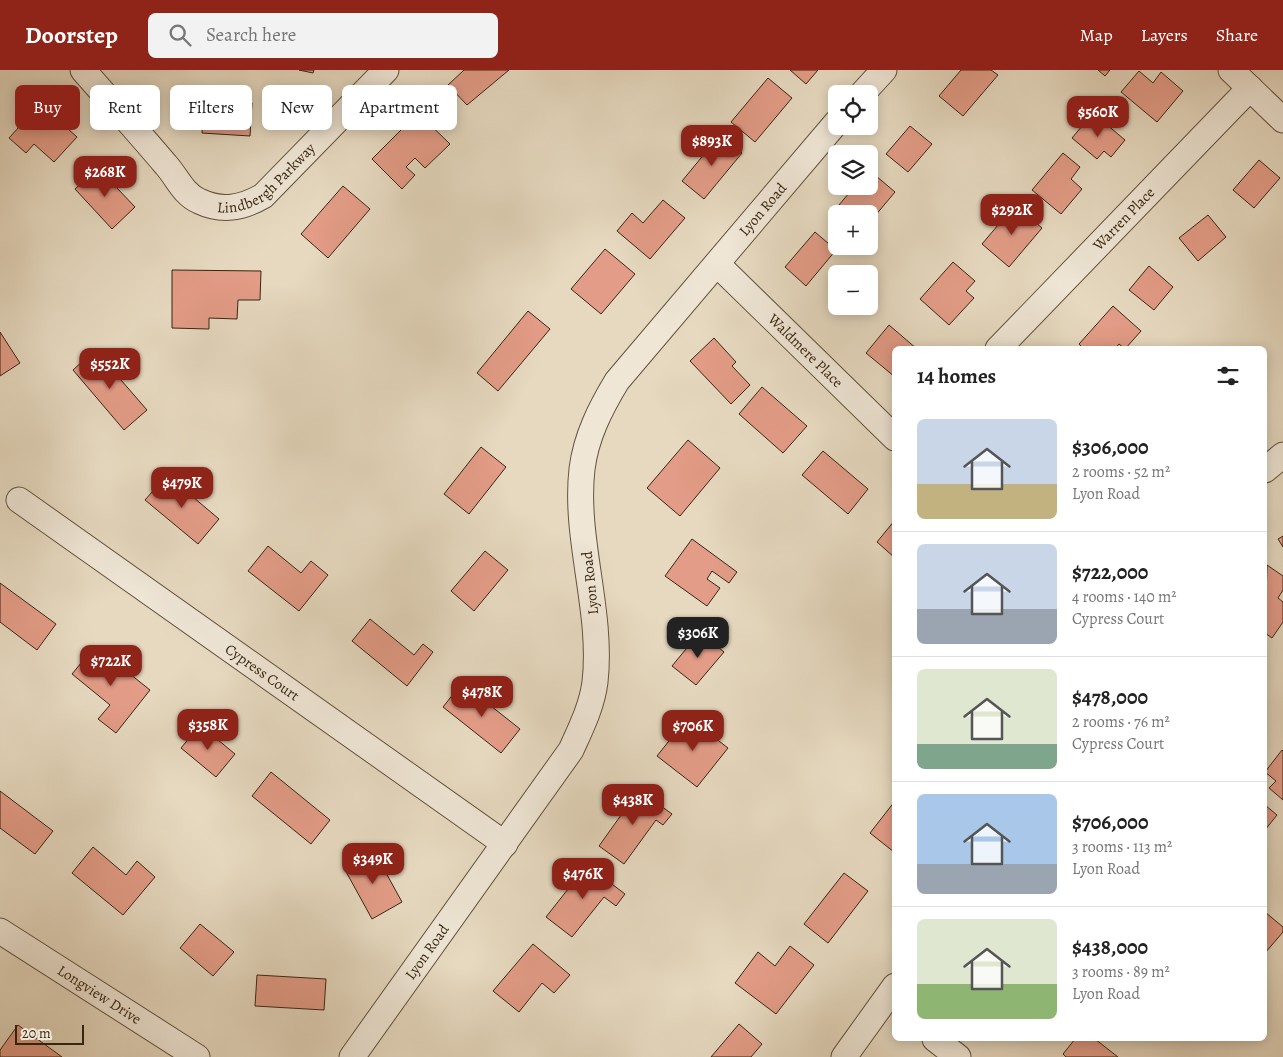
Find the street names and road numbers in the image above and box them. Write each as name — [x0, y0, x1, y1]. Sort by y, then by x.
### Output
street label: Lindbergh Parkway — [216, 138, 320, 218]
street label: Lyon Road — [734, 178, 792, 240]
street label: Warren Place — [1088, 183, 1159, 256]
street label: Waldmere Place — [763, 309, 848, 392]
street label: Lyon Road — [577, 549, 603, 616]
street label: Cypress Court — [221, 639, 303, 705]
street label: Lyon Road — [400, 919, 454, 984]
street label: Longview Drive — [54, 960, 145, 1029]

